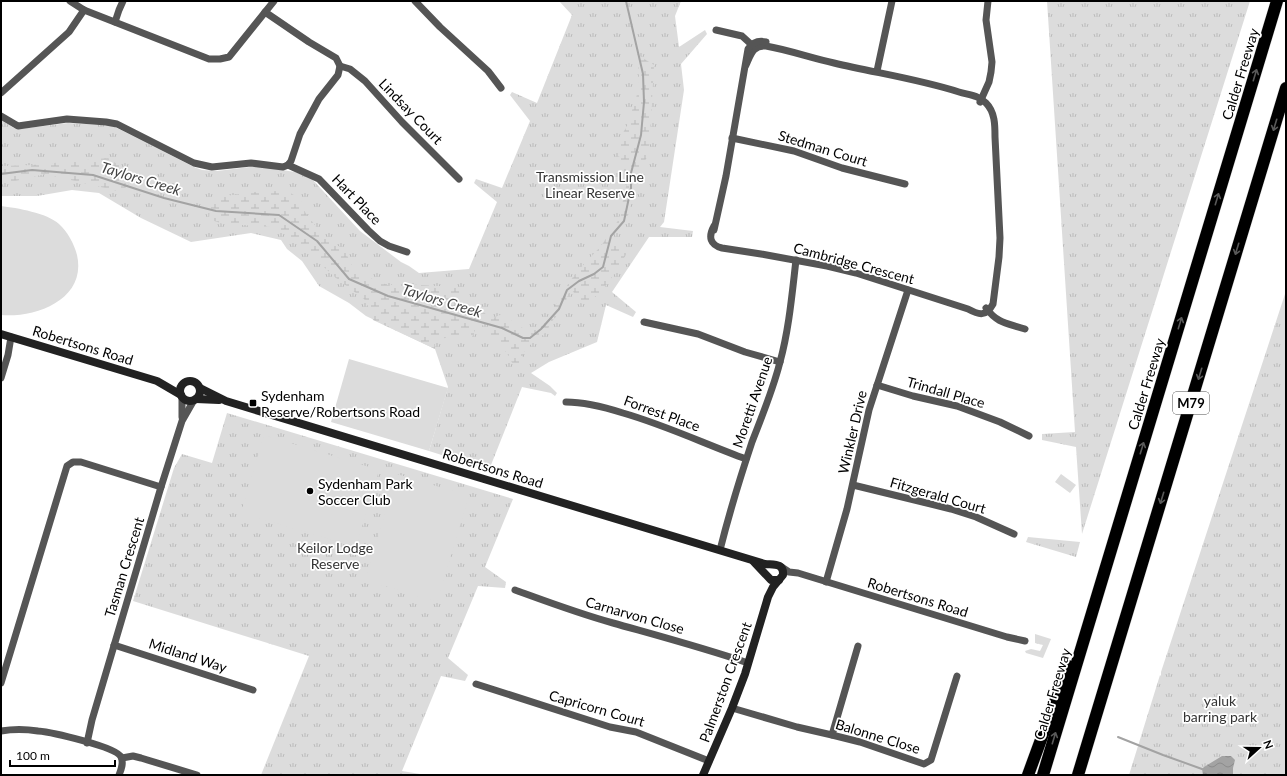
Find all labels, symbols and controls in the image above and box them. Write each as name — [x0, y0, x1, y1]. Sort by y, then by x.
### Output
street label: Calder Freeway — [1218, 25, 1262, 122]
one-way arrow — [1252, 68, 1259, 81]
street label: Lindsay Court — [376, 75, 446, 147]
one-way arrow — [1270, 119, 1278, 131]
street label: Stedman Court — [776, 126, 870, 170]
water label: Taylors Creek — [99, 157, 184, 199]
park label: Transmission Line Linear Reserve — [536, 168, 644, 201]
street label: Hart Place — [329, 170, 385, 228]
one-way arrow — [1214, 193, 1221, 206]
street label: Cambridge Crescent — [792, 239, 916, 287]
one-way arrow — [1233, 243, 1240, 256]
water label: Taylors Creek — [400, 279, 485, 321]
one-way arrow — [1177, 317, 1184, 330]
street label: Robertsons Road — [31, 322, 135, 368]
street label: Calder Freeway — [1124, 335, 1168, 432]
street label: Moretti Avenue — [728, 354, 776, 450]
one-way arrow — [1196, 367, 1203, 380]
street label: Trindall Place — [905, 373, 987, 411]
place label: Sydenham Reserve/Robertsons Road — [261, 387, 420, 420]
street label: Winkler Drive — [834, 389, 870, 475]
street label: Forrest Place — [622, 391, 702, 435]
road number: M79 — [1173, 392, 1209, 414]
marker: Sydenham Reserve/Robertsons Road — [248, 398, 258, 408]
one-way arrow — [1139, 442, 1146, 455]
street label: Robertsons Road — [441, 445, 545, 491]
street label: Fitzgerald Court — [888, 473, 988, 517]
place label: Sydenham Park Soccer Club — [318, 475, 413, 508]
marker: Sydenham Park Soccer Club — [305, 486, 315, 496]
one-way arrow — [1158, 492, 1165, 505]
street label: Tasman Crescent — [101, 515, 147, 619]
park label: Keilor Lodge Reserve — [297, 539, 373, 572]
street label: Robertsons Road — [866, 574, 970, 620]
street label: Carnarvon Close — [584, 593, 686, 637]
street label: Palmerston Crescent — [695, 619, 755, 745]
street label: Midland Way — [147, 634, 230, 676]
street label: Calder Freeway — [1030, 645, 1074, 742]
street label: Capricorn Court — [547, 686, 647, 730]
park label: yaluk barring park — [1183, 692, 1258, 725]
street label: Balonne Close — [834, 715, 922, 757]
north arrow — [1239, 728, 1279, 768]
one-way arrow — [1051, 731, 1058, 744]
text: N — [1261, 738, 1276, 751]
scale bar — [10, 742, 115, 768]
text: 100 m — [16, 748, 50, 763]

